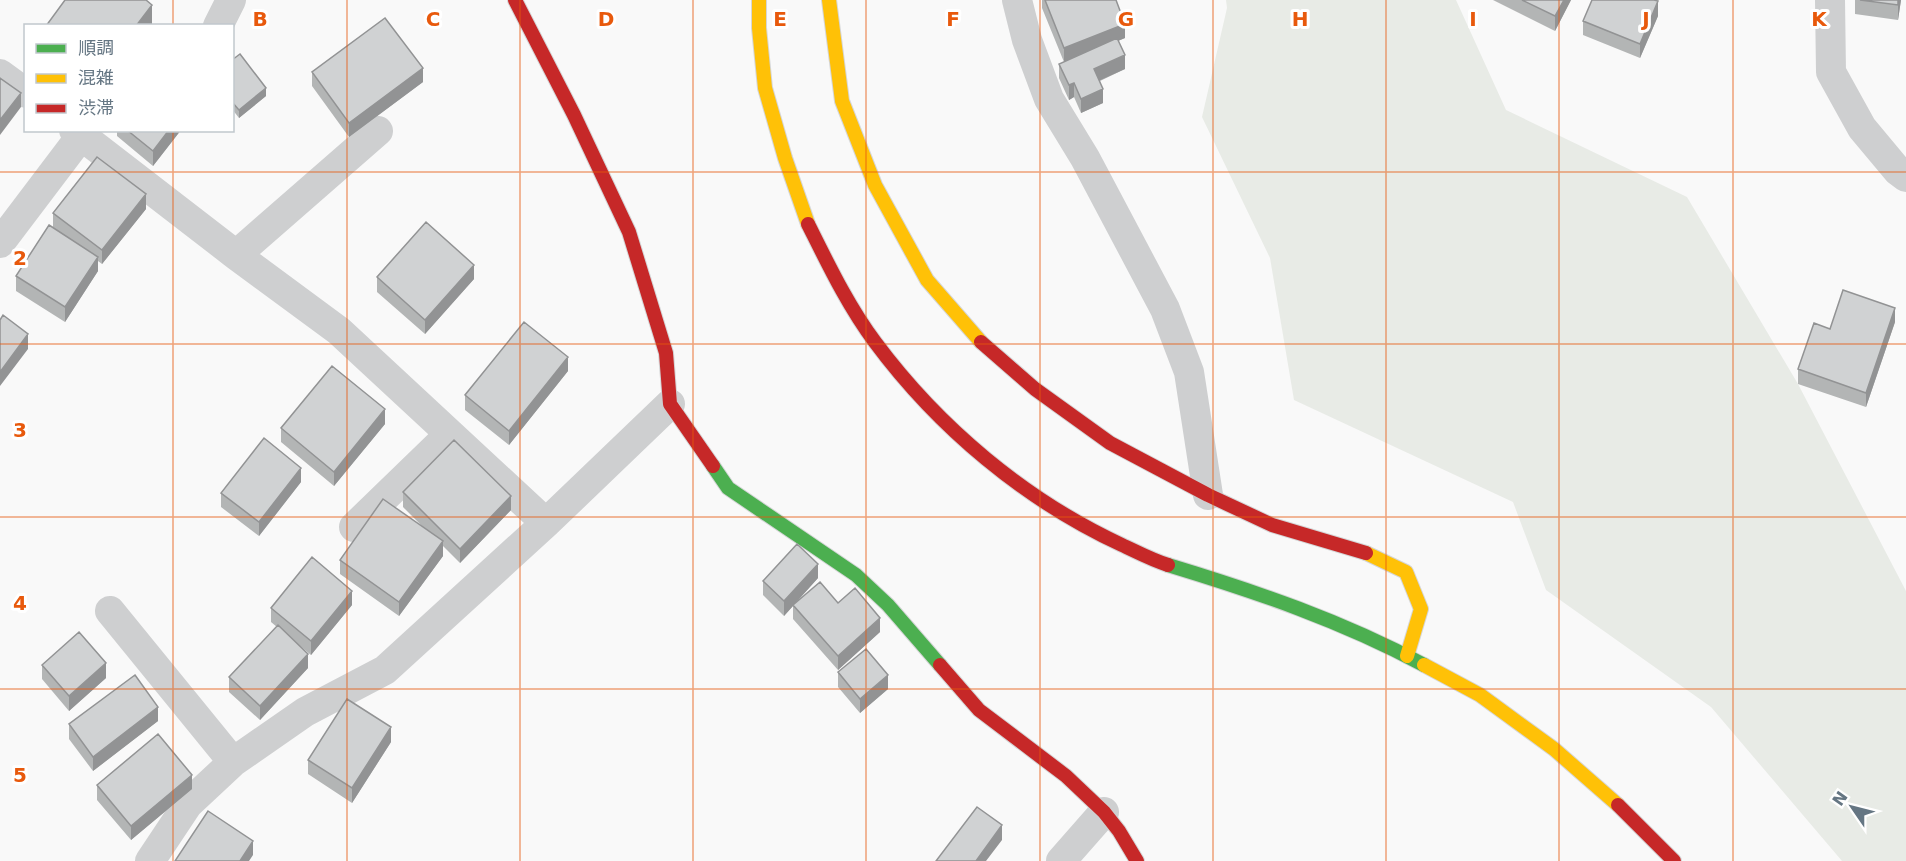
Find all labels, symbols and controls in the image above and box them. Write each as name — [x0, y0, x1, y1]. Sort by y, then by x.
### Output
text: B — [252, 7, 268, 31]
text: C — [426, 7, 440, 31]
text: D — [598, 7, 614, 31]
text: E — [773, 7, 787, 31]
text: F — [946, 7, 960, 31]
text: G — [1118, 7, 1134, 31]
text: H — [1292, 7, 1308, 31]
text: I — [1469, 7, 1477, 31]
text: J — [1640, 7, 1650, 31]
text: K — [1811, 7, 1828, 31]
legend — [24, 24, 234, 132]
text: 順調 — [78, 37, 114, 58]
text: 混雑 — [78, 67, 114, 88]
text: 渋滞 — [78, 97, 114, 118]
text: 2 — [13, 246, 27, 270]
text: 3 — [13, 418, 27, 442]
text: 4 — [13, 591, 27, 615]
text: 5 — [13, 763, 27, 787]
north arrow — [1822, 777, 1882, 837]
text: N — [1829, 788, 1852, 810]

